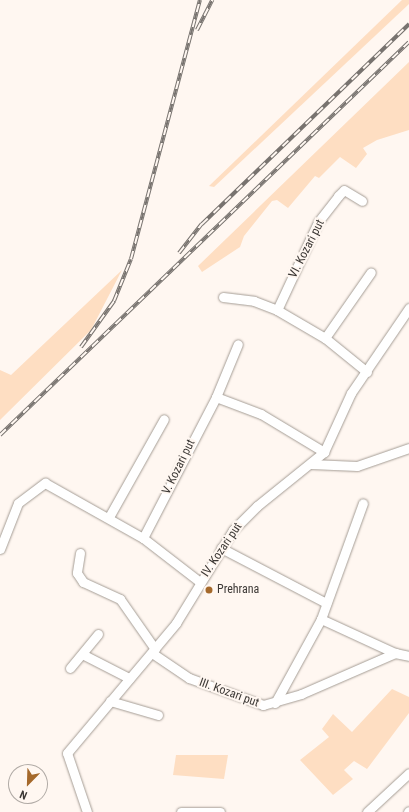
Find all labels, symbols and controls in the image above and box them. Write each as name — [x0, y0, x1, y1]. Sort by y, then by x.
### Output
street label: VI. Kozari put — [286, 217, 328, 281]
street label: V. Kozari put — [160, 437, 198, 497]
street label: IV. Kozari put — [199, 520, 245, 580]
place label: Prehrana — [217, 583, 259, 597]
marker: Prehrana — [204, 585, 214, 595]
street label: III. Kozari put — [197, 676, 261, 710]
north arrow — [8, 764, 48, 804]
text: N — [18, 787, 29, 802]

